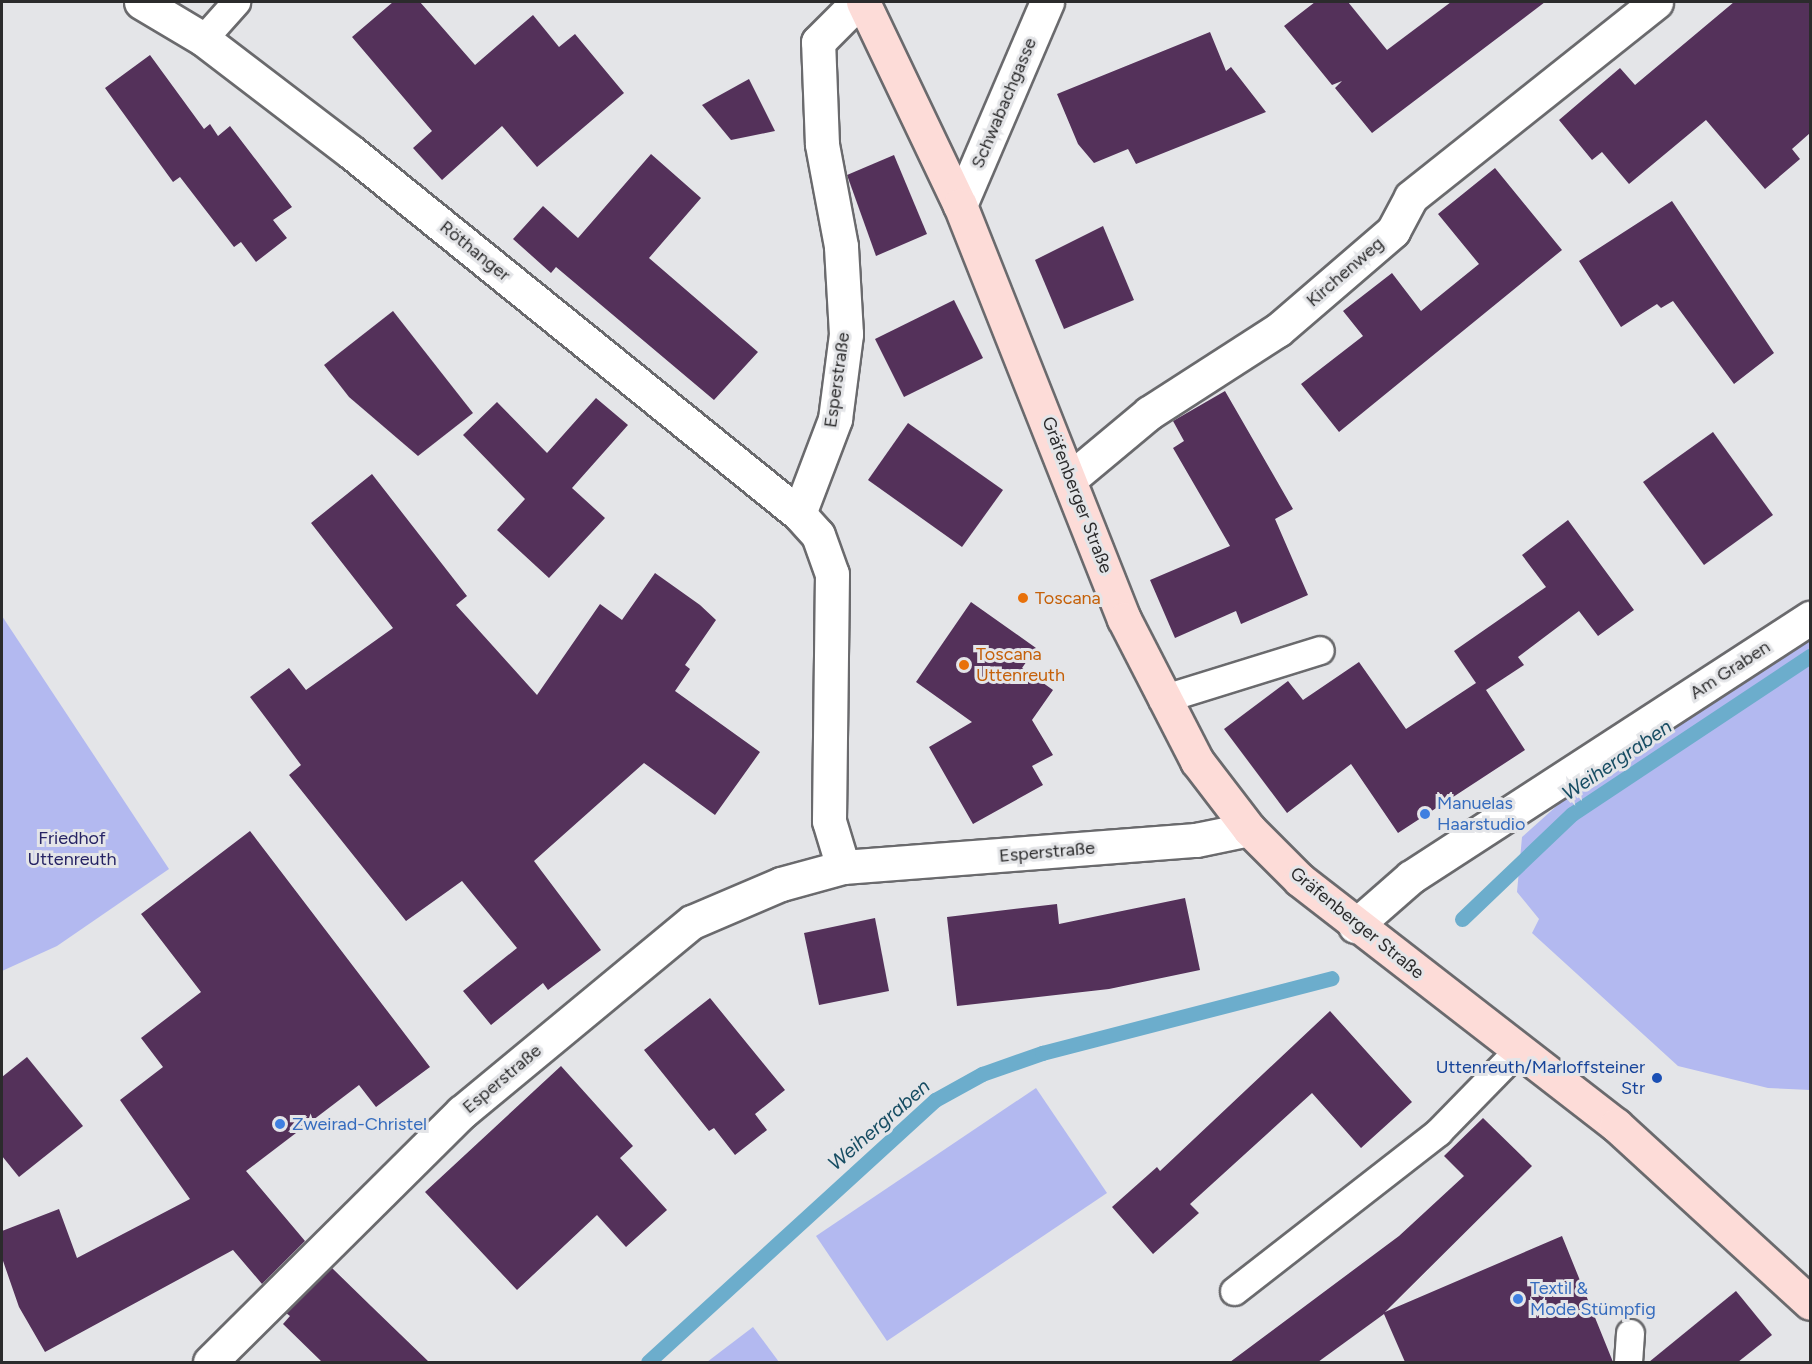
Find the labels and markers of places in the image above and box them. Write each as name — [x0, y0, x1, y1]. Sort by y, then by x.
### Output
place label: Toscana — [1035, 587, 1101, 609]
marker: Toscana — [1016, 591, 1030, 605]
place label: Toscana Uttenreuth — [976, 644, 1065, 686]
marker: Toscana Uttenreuth — [957, 658, 971, 672]
place label: Manuelas Haarstudio — [1437, 793, 1525, 836]
marker: Manuelas Haarstudio — [1418, 807, 1432, 821]
place label: Uttenreuth/Marloffsteiner Str — [1436, 1057, 1645, 1100]
marker: Uttenreuth/Marloffsteiner Str — [1650, 1071, 1664, 1085]
place label: Zweirad-Christel — [292, 1113, 427, 1135]
marker: Zweirad-Christel — [273, 1117, 287, 1131]
place label: Textil & Mode Stümpfig — [1530, 1278, 1656, 1320]
marker: Textil & Mode Stümpfig — [1511, 1292, 1525, 1306]

